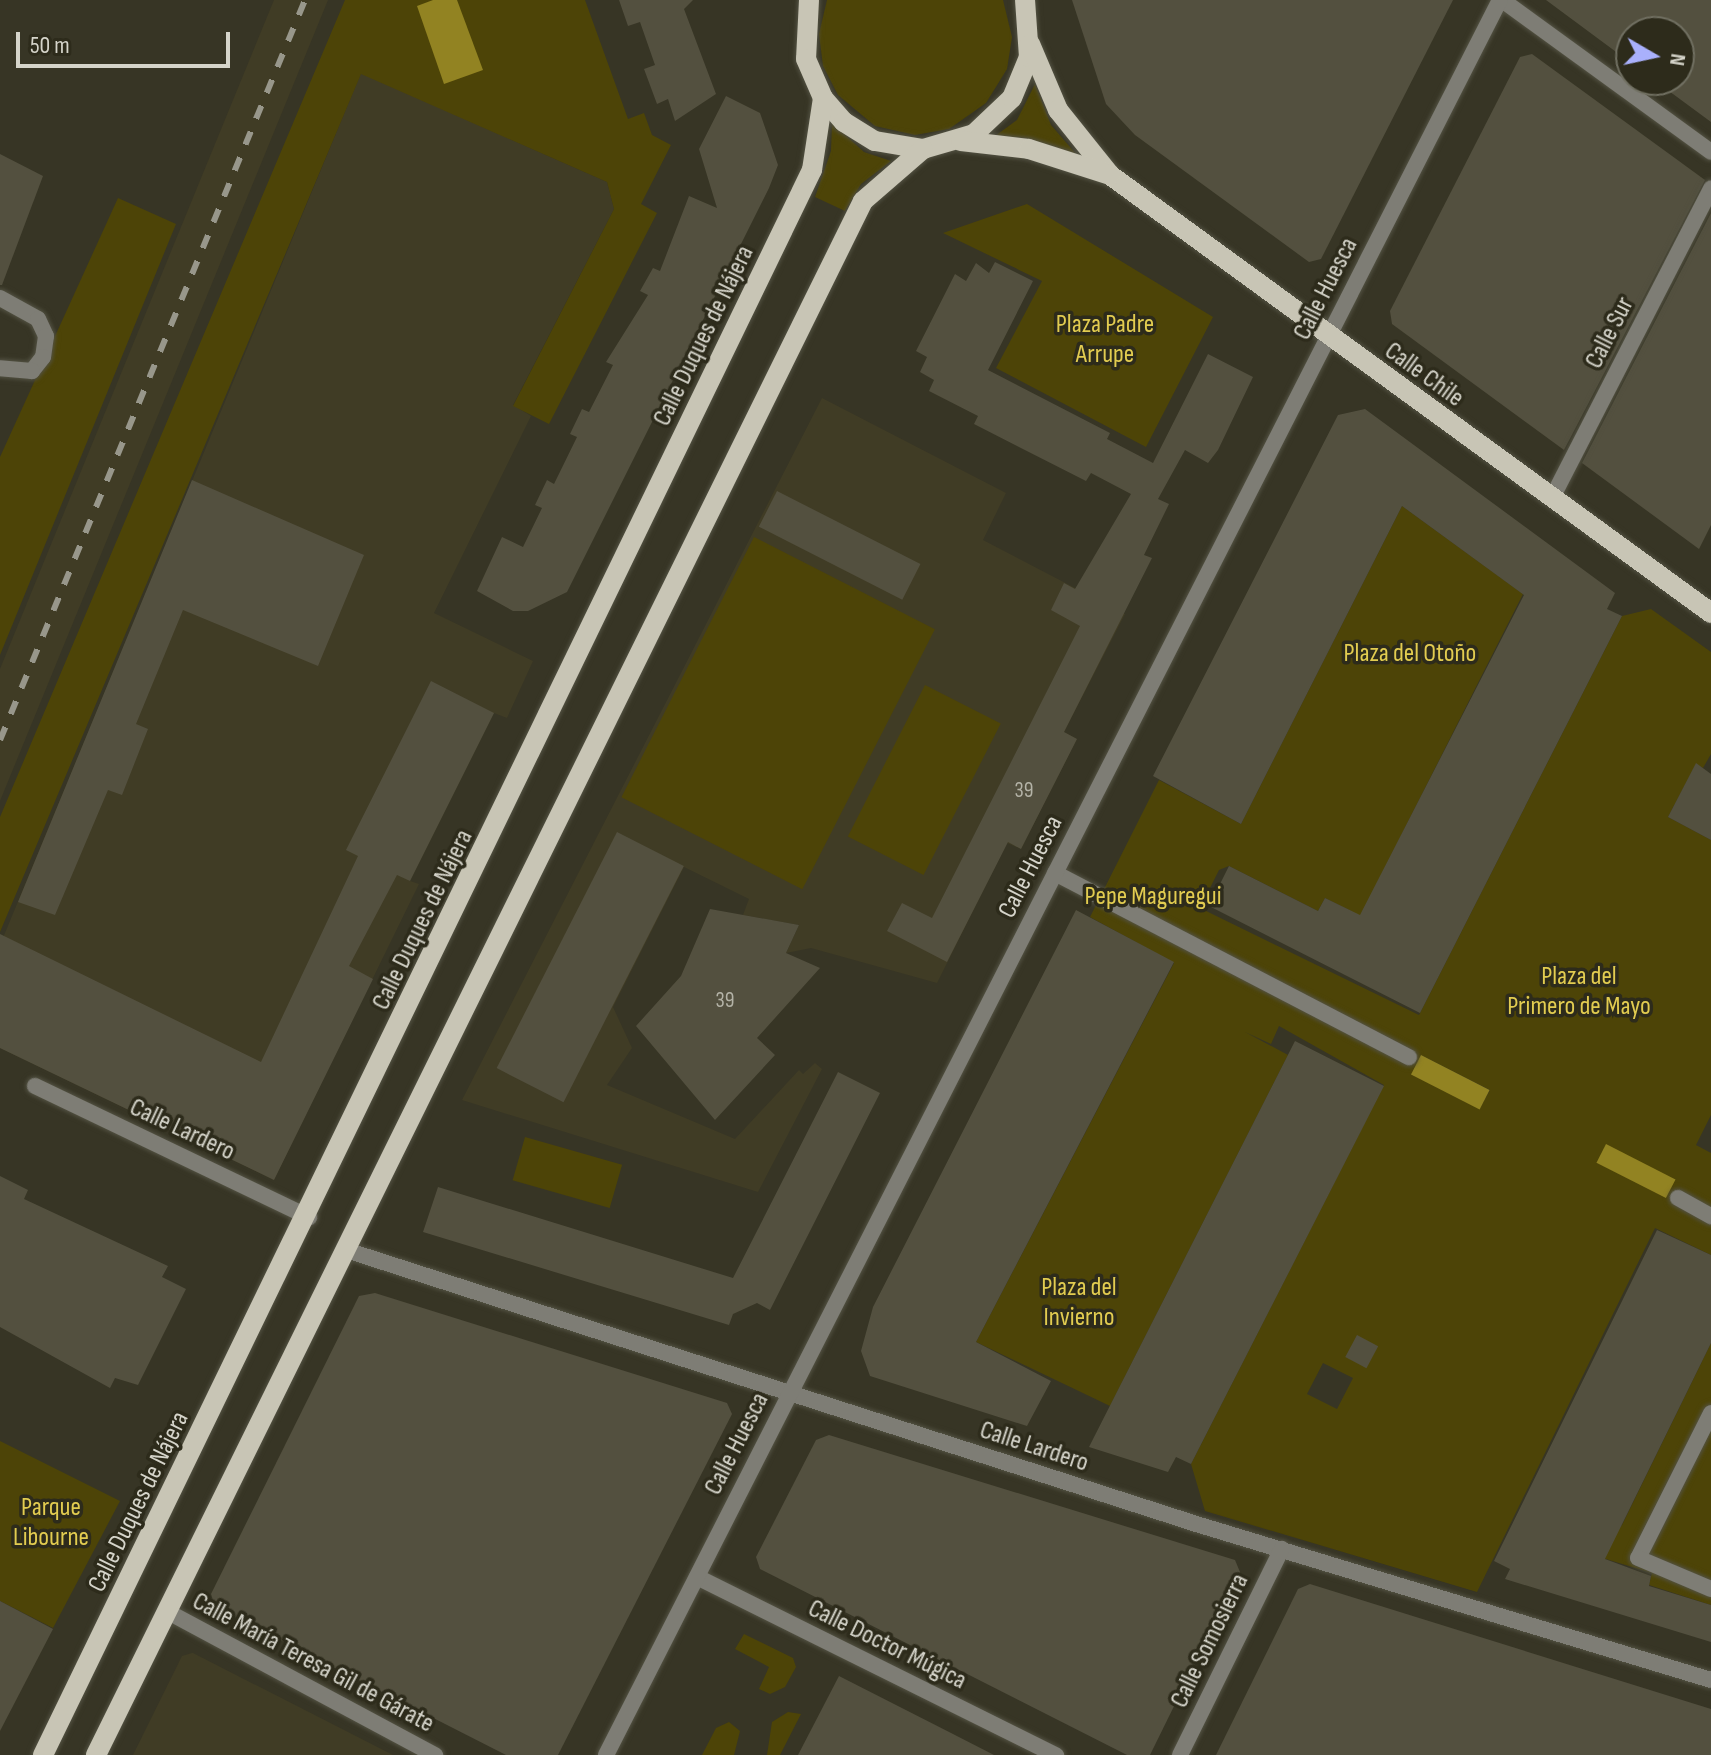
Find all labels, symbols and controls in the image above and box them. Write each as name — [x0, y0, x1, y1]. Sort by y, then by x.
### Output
scale bar — [20, 16, 234, 66]
north arrow — [1615, 16, 1695, 96]
text: 50 m — [30, 31, 70, 60]
text: N — [1663, 52, 1691, 67]
street label: Calle Huesca — [1287, 233, 1365, 345]
street label: Calle Duques de Nájera — [647, 241, 761, 431]
street label: Calle Sur — [1579, 292, 1641, 374]
park label: Plaza Padre Arrupe — [1056, 309, 1154, 370]
street label: Calle Chile — [1378, 336, 1470, 414]
park label: Plaza del Otoño — [1344, 638, 1476, 670]
house number: 39 — [1015, 778, 1033, 804]
street label: Calle Huesca — [992, 811, 1070, 923]
street label: Calle Duques de Nájera — [366, 825, 480, 1015]
park label: Pepe Maguregui — [1084, 881, 1222, 913]
park label: Plaza del Primero de Mayo — [1507, 961, 1651, 1022]
house number: 39 — [716, 988, 734, 1014]
street label: Calle Lardero — [125, 1092, 239, 1168]
park label: Plaza del Invierno — [1041, 1272, 1117, 1334]
street label: Calle Huesca — [698, 1388, 776, 1500]
street label: Calle Duques de Nájera — [82, 1407, 196, 1597]
street label: Calle Lardero — [976, 1415, 1092, 1479]
park label: Parque Libourne — [13, 1492, 89, 1554]
street label: Calle Somosierra — [1164, 1569, 1256, 1713]
street label: Calle María Teresa Gil de Gárate — [187, 1586, 439, 1740]
street label: Calle Doctor Múgica — [803, 1593, 971, 1697]

